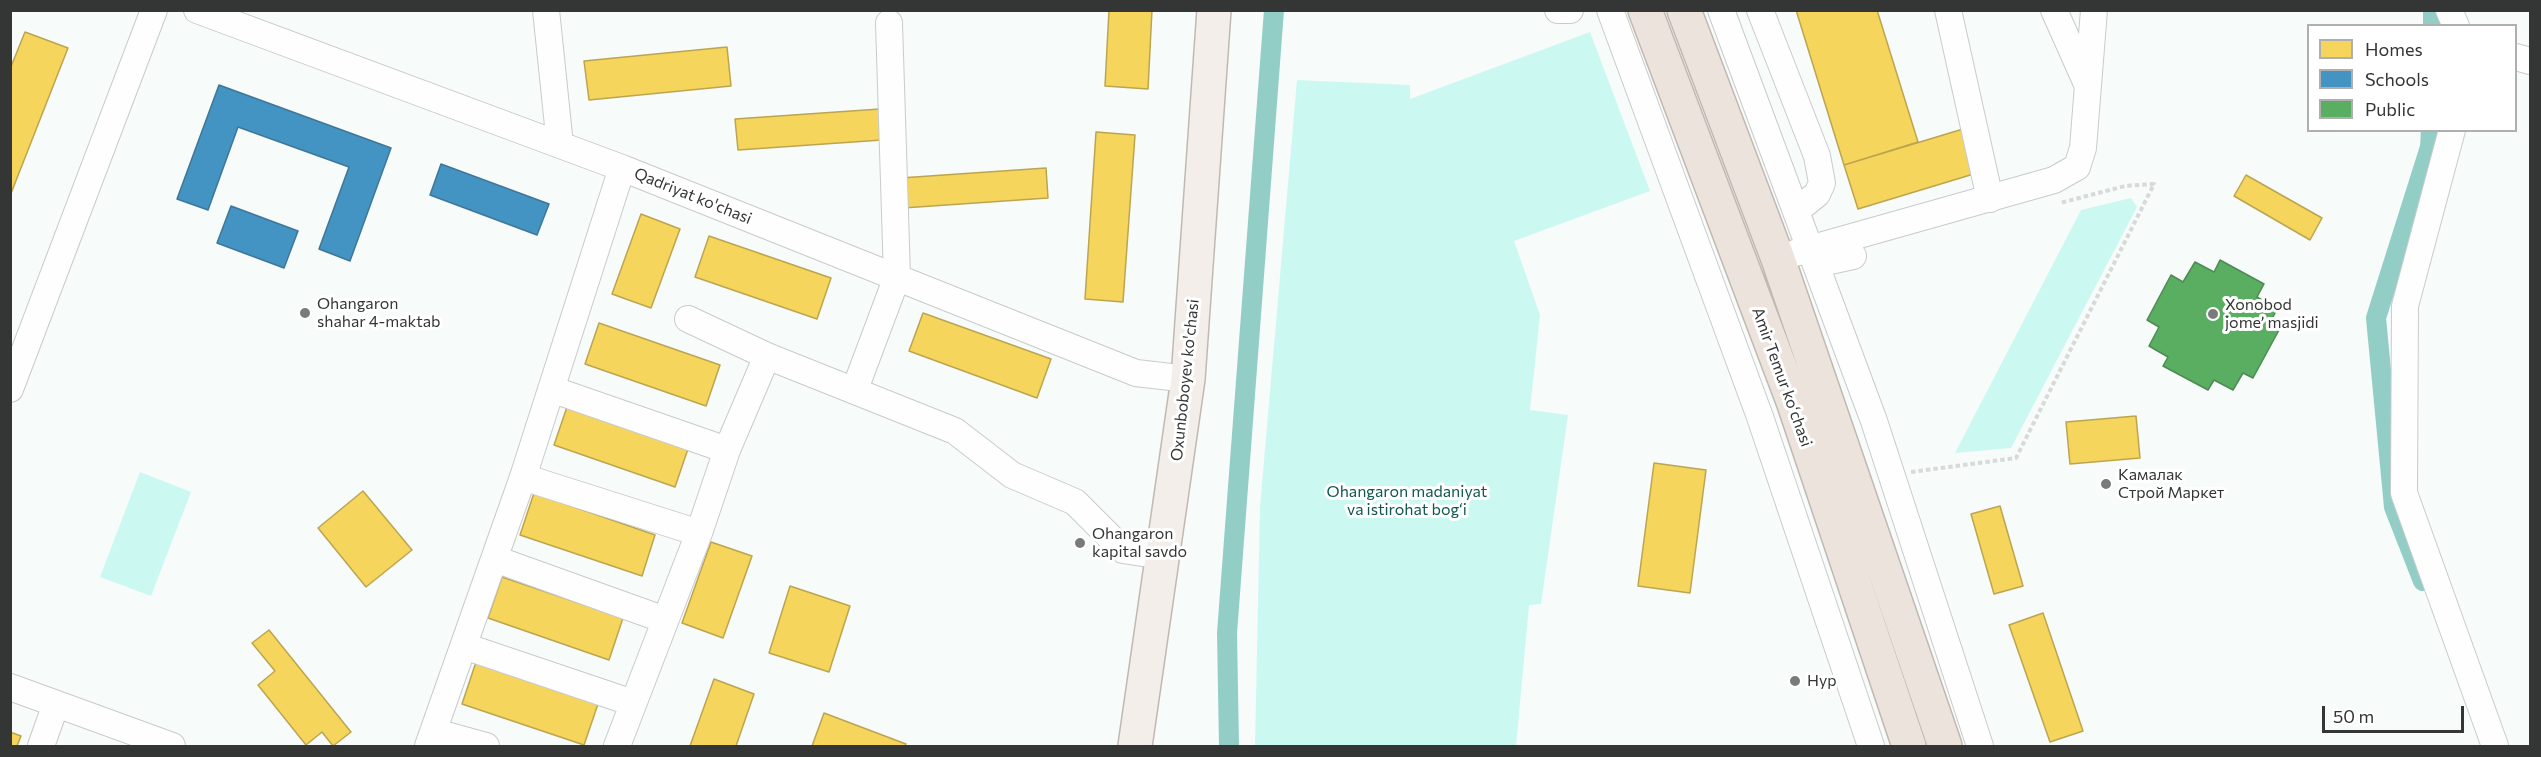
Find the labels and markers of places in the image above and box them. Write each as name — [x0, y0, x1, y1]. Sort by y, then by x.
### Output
place label: Ohangaron shahar 4-maktab — [317, 294, 441, 332]
place label: Xonobod jome’ masjidi — [2225, 295, 2319, 333]
marker: Ohangaron shahar 4-maktab — [298, 306, 312, 320]
marker: Xonobod jome’ masjidi — [2206, 307, 2220, 321]
place label: Камалак Строй Маркет — [2118, 465, 2224, 503]
marker: Камалак Строй Маркет — [2099, 477, 2113, 491]
place label: Ohangaron kapital savdo — [1092, 524, 1187, 562]
marker: Ohangaron kapital savdo — [1073, 536, 1087, 550]
place label: Нур — [1807, 671, 1837, 691]
marker: Нур — [1788, 674, 1802, 688]

